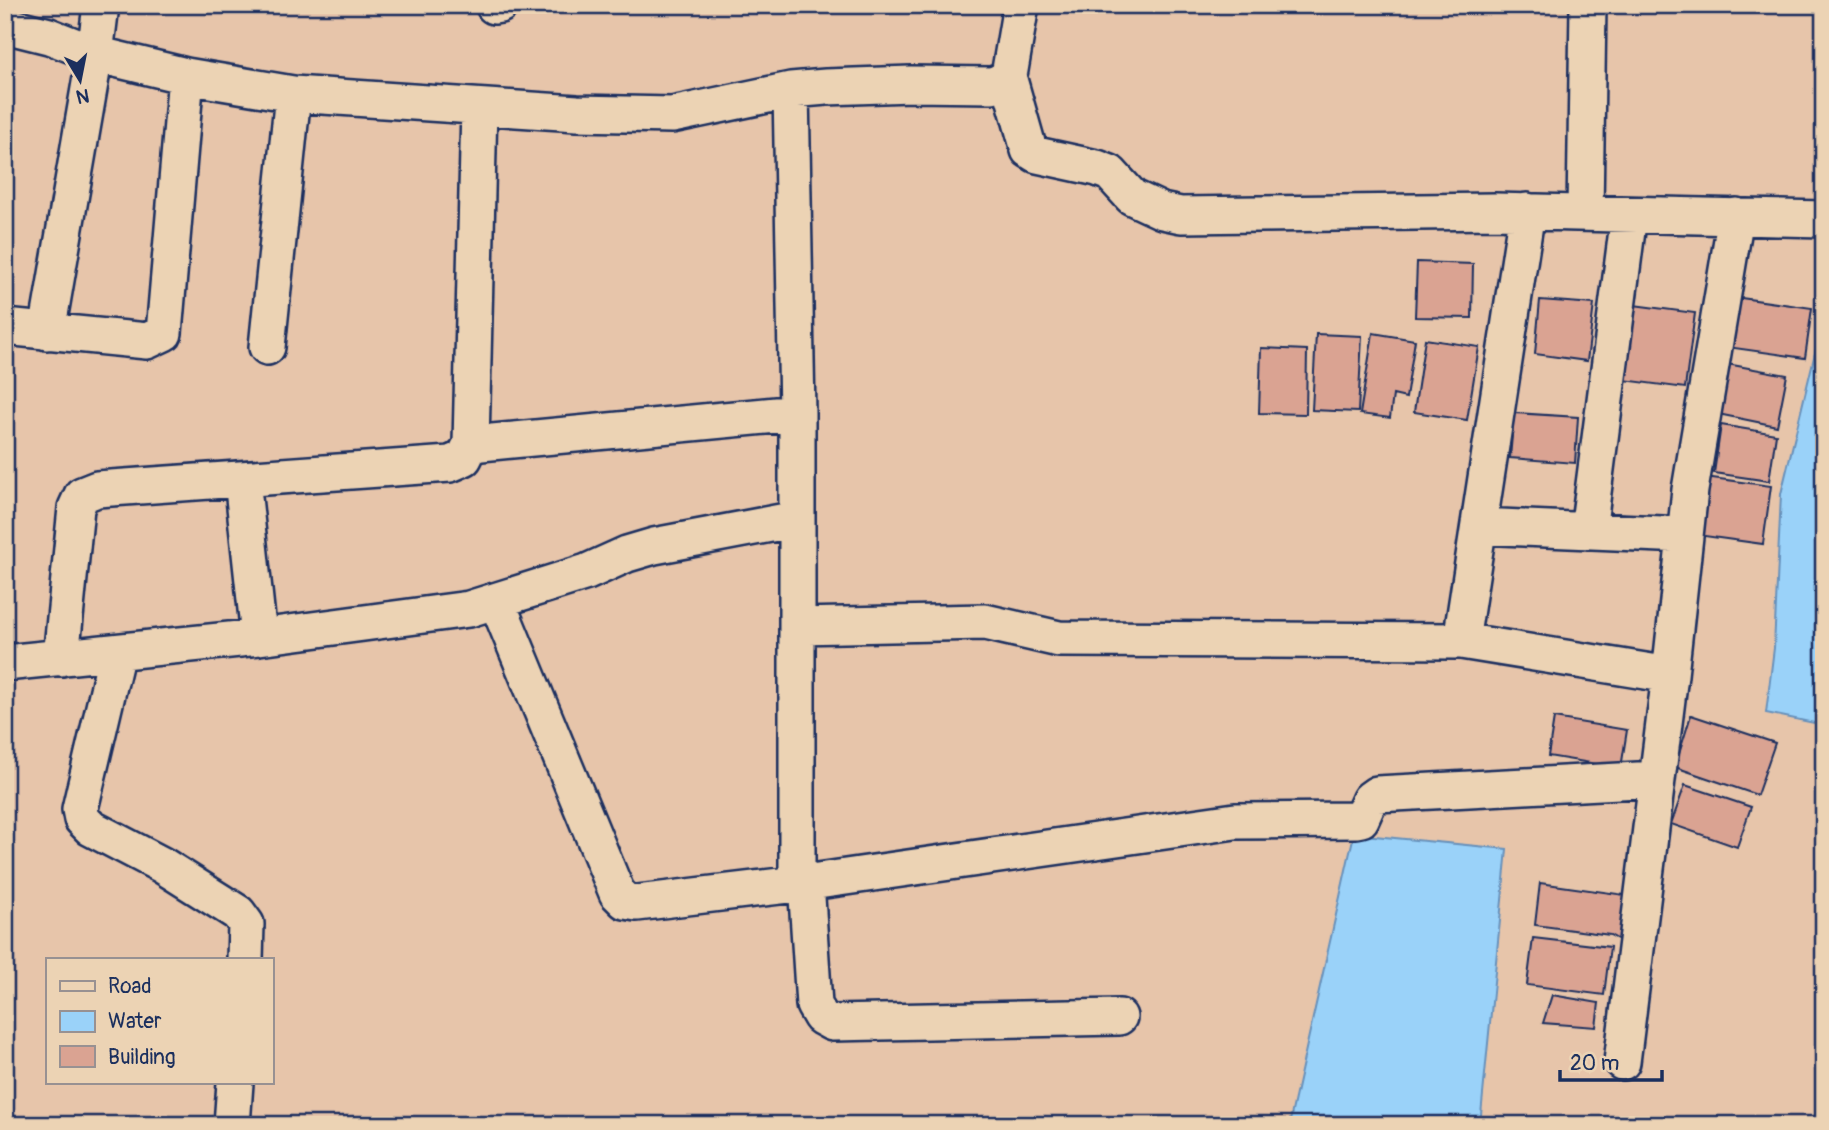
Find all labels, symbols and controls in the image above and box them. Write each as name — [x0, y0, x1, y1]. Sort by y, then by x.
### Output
north arrow — [46, 46, 116, 116]
text: N — [74, 83, 91, 109]
legend — [46, 958, 273, 1084]
text: Road — [108, 973, 152, 1000]
text: Water — [108, 1008, 162, 1035]
scale bar — [1560, 1039, 1661, 1083]
text: Building — [108, 1044, 175, 1071]
text: 20 m — [1570, 1050, 1619, 1077]

